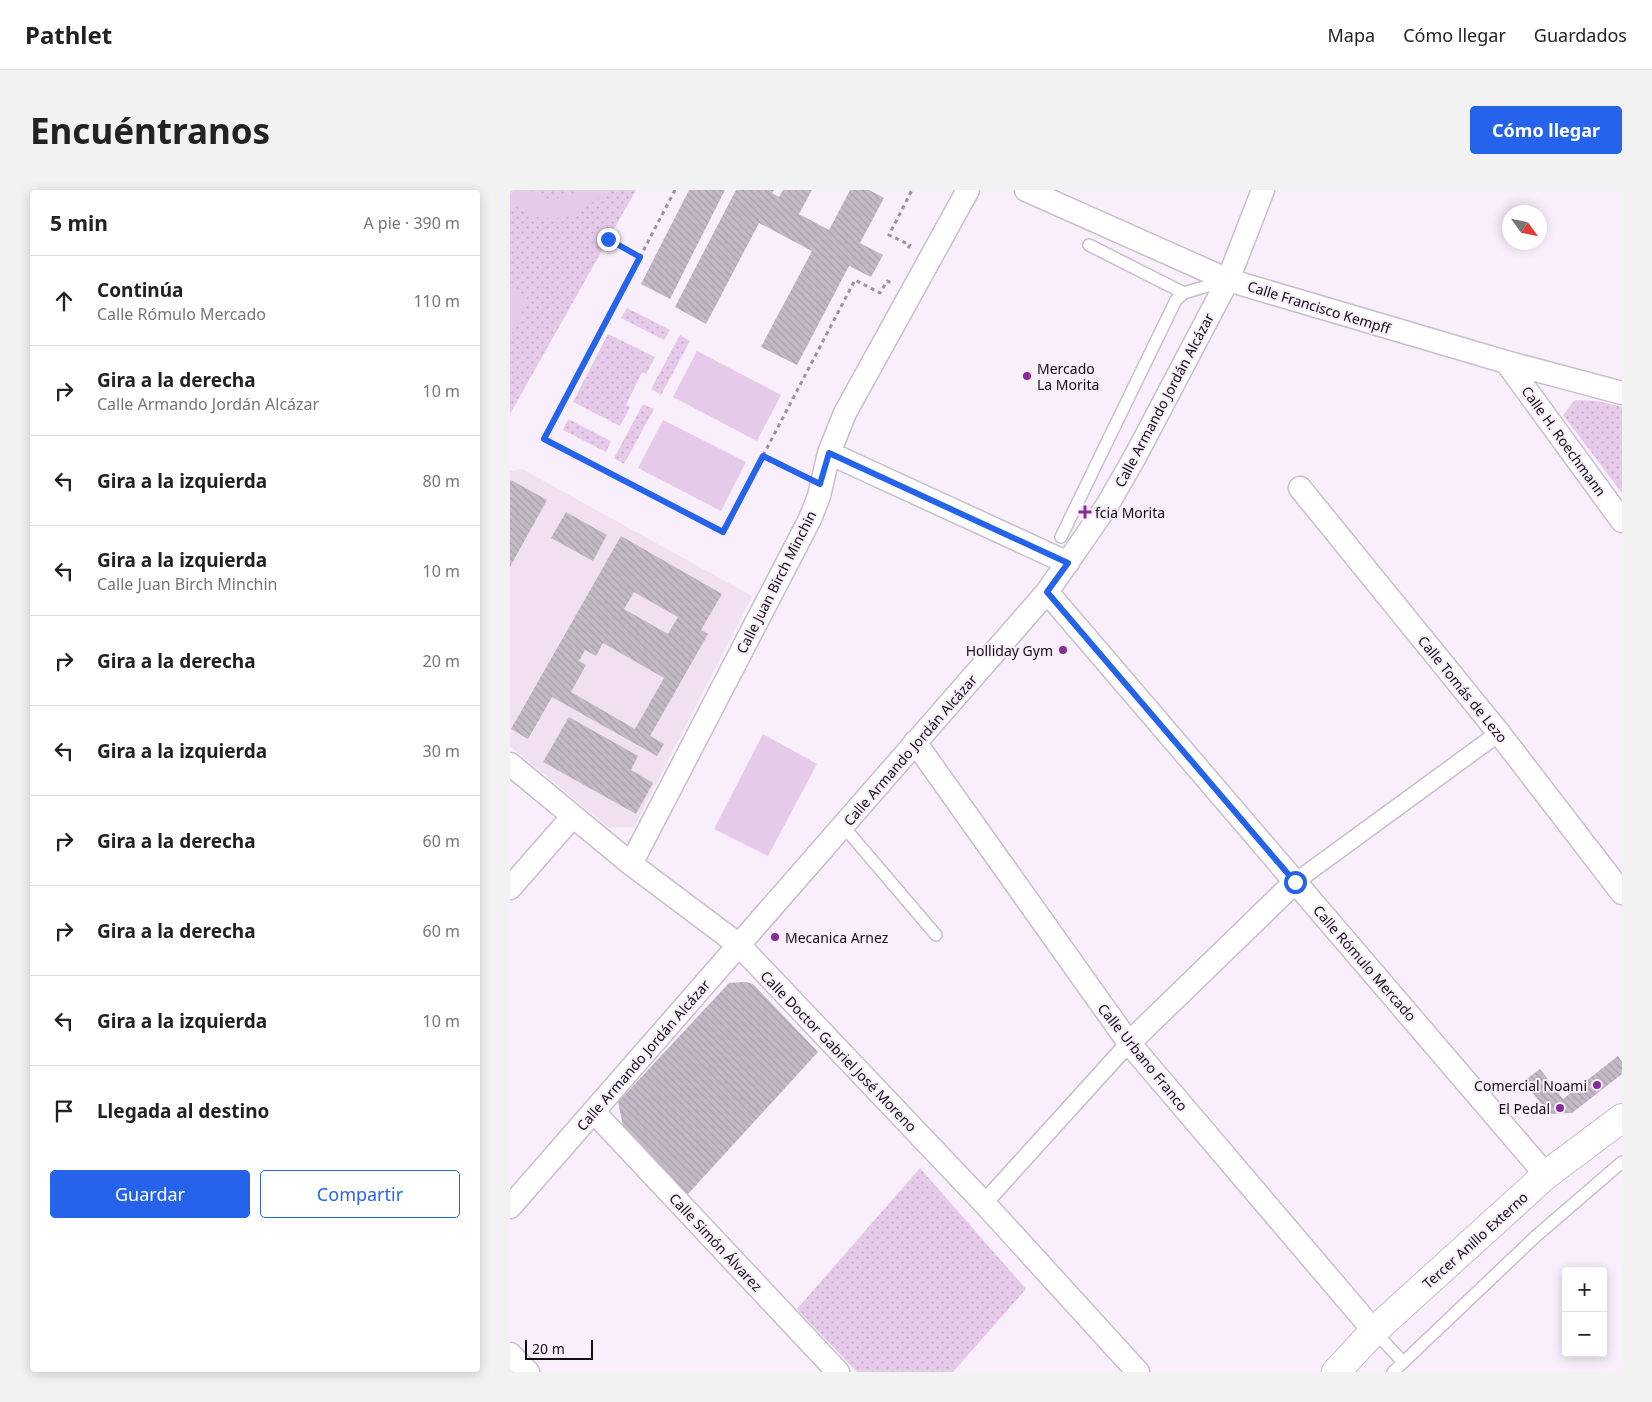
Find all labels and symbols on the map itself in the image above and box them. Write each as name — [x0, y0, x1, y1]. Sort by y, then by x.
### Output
north arrow — [1502, 205, 1547, 250]
route end — [597, 228, 620, 251]
street label: Calle Francisco Kempff — [1245, 276, 1394, 338]
street label: Calle Armando Jordán Alcázar — [1110, 310, 1218, 490]
place label: Mercado La Morita — [1037, 359, 1099, 394]
marker: Mercado La Morita — [1021, 370, 1033, 382]
street label: Calle H. Roechmann — [1518, 382, 1610, 500]
place label: fcia Morita — [1095, 503, 1165, 522]
marker: fcia Morita — [1079, 506, 1091, 518]
street label: Calle Juan Birch Minchin — [732, 507, 820, 657]
street label: Calle Tomás de Lezo — [1414, 632, 1512, 746]
place label: Holliday Gym — [966, 641, 1053, 660]
marker: Holliday Gym — [1057, 644, 1069, 656]
street label: Calle Armando Jordán Alcázar — [839, 670, 981, 830]
route start — [1284, 871, 1307, 894]
street label: Calle Rómulo Mercado — [1309, 901, 1421, 1025]
place label: Mecanica Arnez — [785, 928, 889, 947]
marker: Mecanica Arnez — [769, 931, 781, 943]
street label: Calle Doctor Gabriel José Moreno — [757, 966, 921, 1136]
street label: Calle Armando Jordán Alcázar — [572, 975, 714, 1135]
street label: Calle Urbano Franco — [1094, 999, 1192, 1115]
place label: Comercial Noami — [1474, 1076, 1587, 1095]
marker: Comercial Noami — [1591, 1079, 1603, 1091]
place label: El Pedal — [1499, 1099, 1550, 1118]
marker: El Pedal — [1554, 1102, 1566, 1114]
street label: Tercer Anillo Externo — [1418, 1187, 1532, 1293]
street label: Calle Simón Álvarez — [665, 1189, 767, 1296]
scale bar — [525, 1337, 592, 1360]

